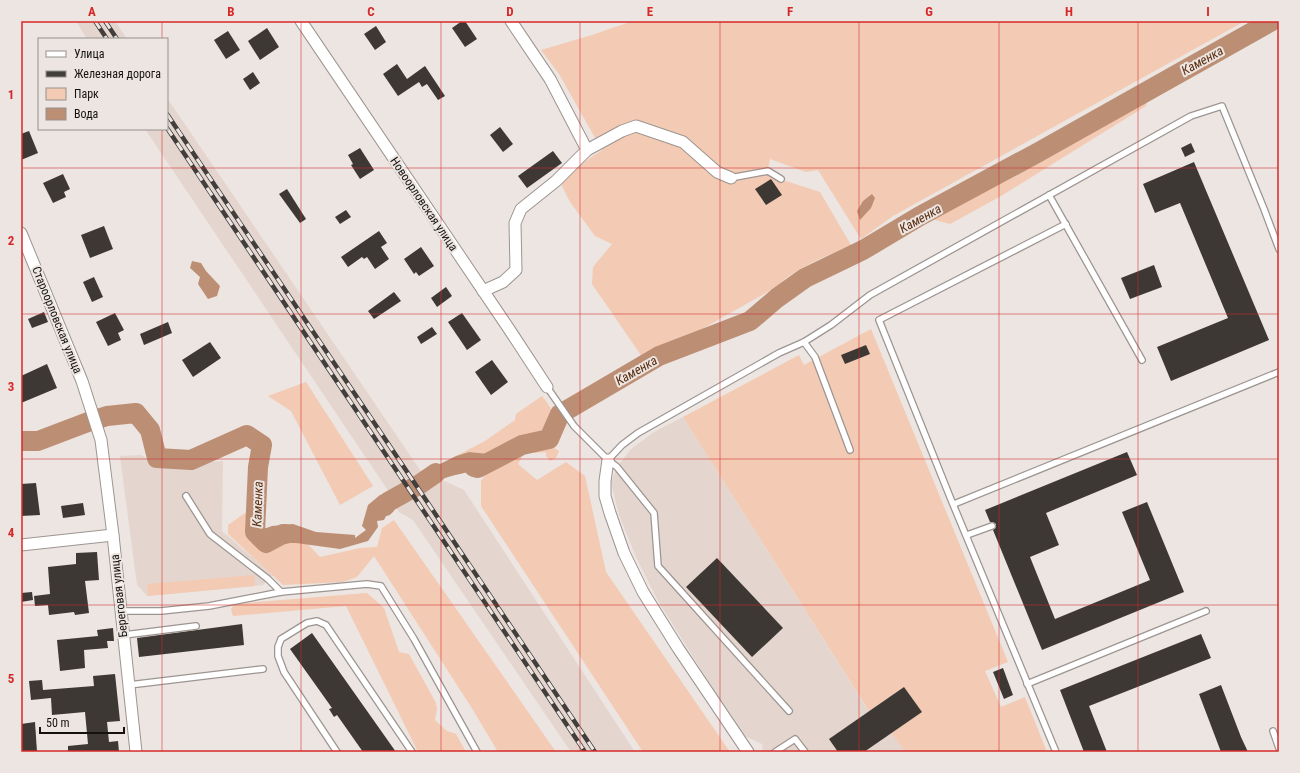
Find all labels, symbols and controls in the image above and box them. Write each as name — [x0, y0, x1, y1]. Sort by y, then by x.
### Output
text: A — [88, 4, 96, 19]
text: B — [227, 4, 235, 19]
text: C — [367, 4, 375, 19]
text: D — [506, 4, 514, 19]
text: E — [647, 4, 654, 19]
text: F — [787, 4, 793, 19]
text: G — [925, 4, 933, 19]
text: H — [1065, 4, 1073, 19]
text: I — [1206, 4, 1210, 19]
legend — [38, 38, 168, 130]
water label: Каменка — [1179, 43, 1226, 78]
text: Улица — [74, 47, 105, 61]
text: Железная дорога — [74, 67, 161, 81]
text: 1 — [8, 87, 14, 102]
text: Парк — [74, 87, 99, 101]
text: Вода — [74, 107, 99, 121]
street label: Новоорловская улица — [387, 154, 461, 254]
water label: Каменка — [897, 201, 944, 236]
text: 2 — [8, 233, 15, 248]
street label: Староорловская улица — [29, 264, 85, 376]
water label: Каменка — [613, 353, 660, 388]
text: 3 — [8, 379, 14, 394]
water label: Каменка — [249, 481, 266, 527]
text: 4 — [8, 525, 15, 540]
street label: Береговая улица — [108, 554, 130, 638]
text: 5 — [8, 671, 15, 686]
scale bar — [40, 709, 124, 735]
text: 50 m — [46, 716, 70, 730]

